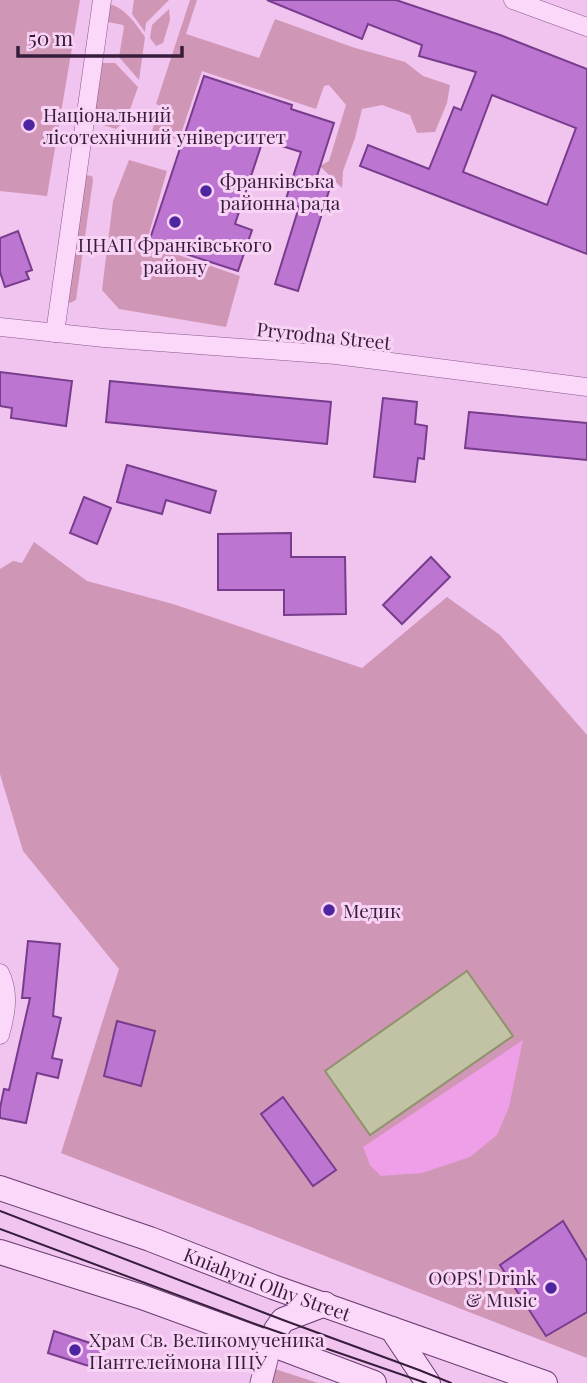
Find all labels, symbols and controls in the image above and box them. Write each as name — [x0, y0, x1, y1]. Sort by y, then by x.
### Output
scale bar — [18, 14, 182, 58]
text: 50 m — [28, 23, 74, 51]
place label: Національний лісотехнічний університет — [43, 101, 286, 149]
marker: Національний лісотехнічний університет — [21, 117, 37, 133]
place label: Франківська районна рада — [220, 167, 341, 215]
marker: Франківська районна рада — [198, 183, 214, 199]
marker: ЦНАП Франківського району — [167, 214, 183, 230]
place label: ЦНАП Франківського району — [78, 231, 272, 279]
street label: Pryrodna Street — [256, 315, 393, 355]
place label: Медик — [343, 897, 401, 923]
marker: Медик — [321, 902, 337, 918]
street label: Kniahyni Olhy Street — [180, 1240, 355, 1327]
place label: OOPS! Drink & Music — [428, 1264, 538, 1312]
marker: OOPS! Drink & Music — [543, 1280, 559, 1296]
place label: Храм Св. Великомученика Пантелеймона ПЦУ — [89, 1326, 325, 1374]
marker: Храм Св. Великомученика Пантелеймона ПЦУ — [67, 1342, 83, 1358]

